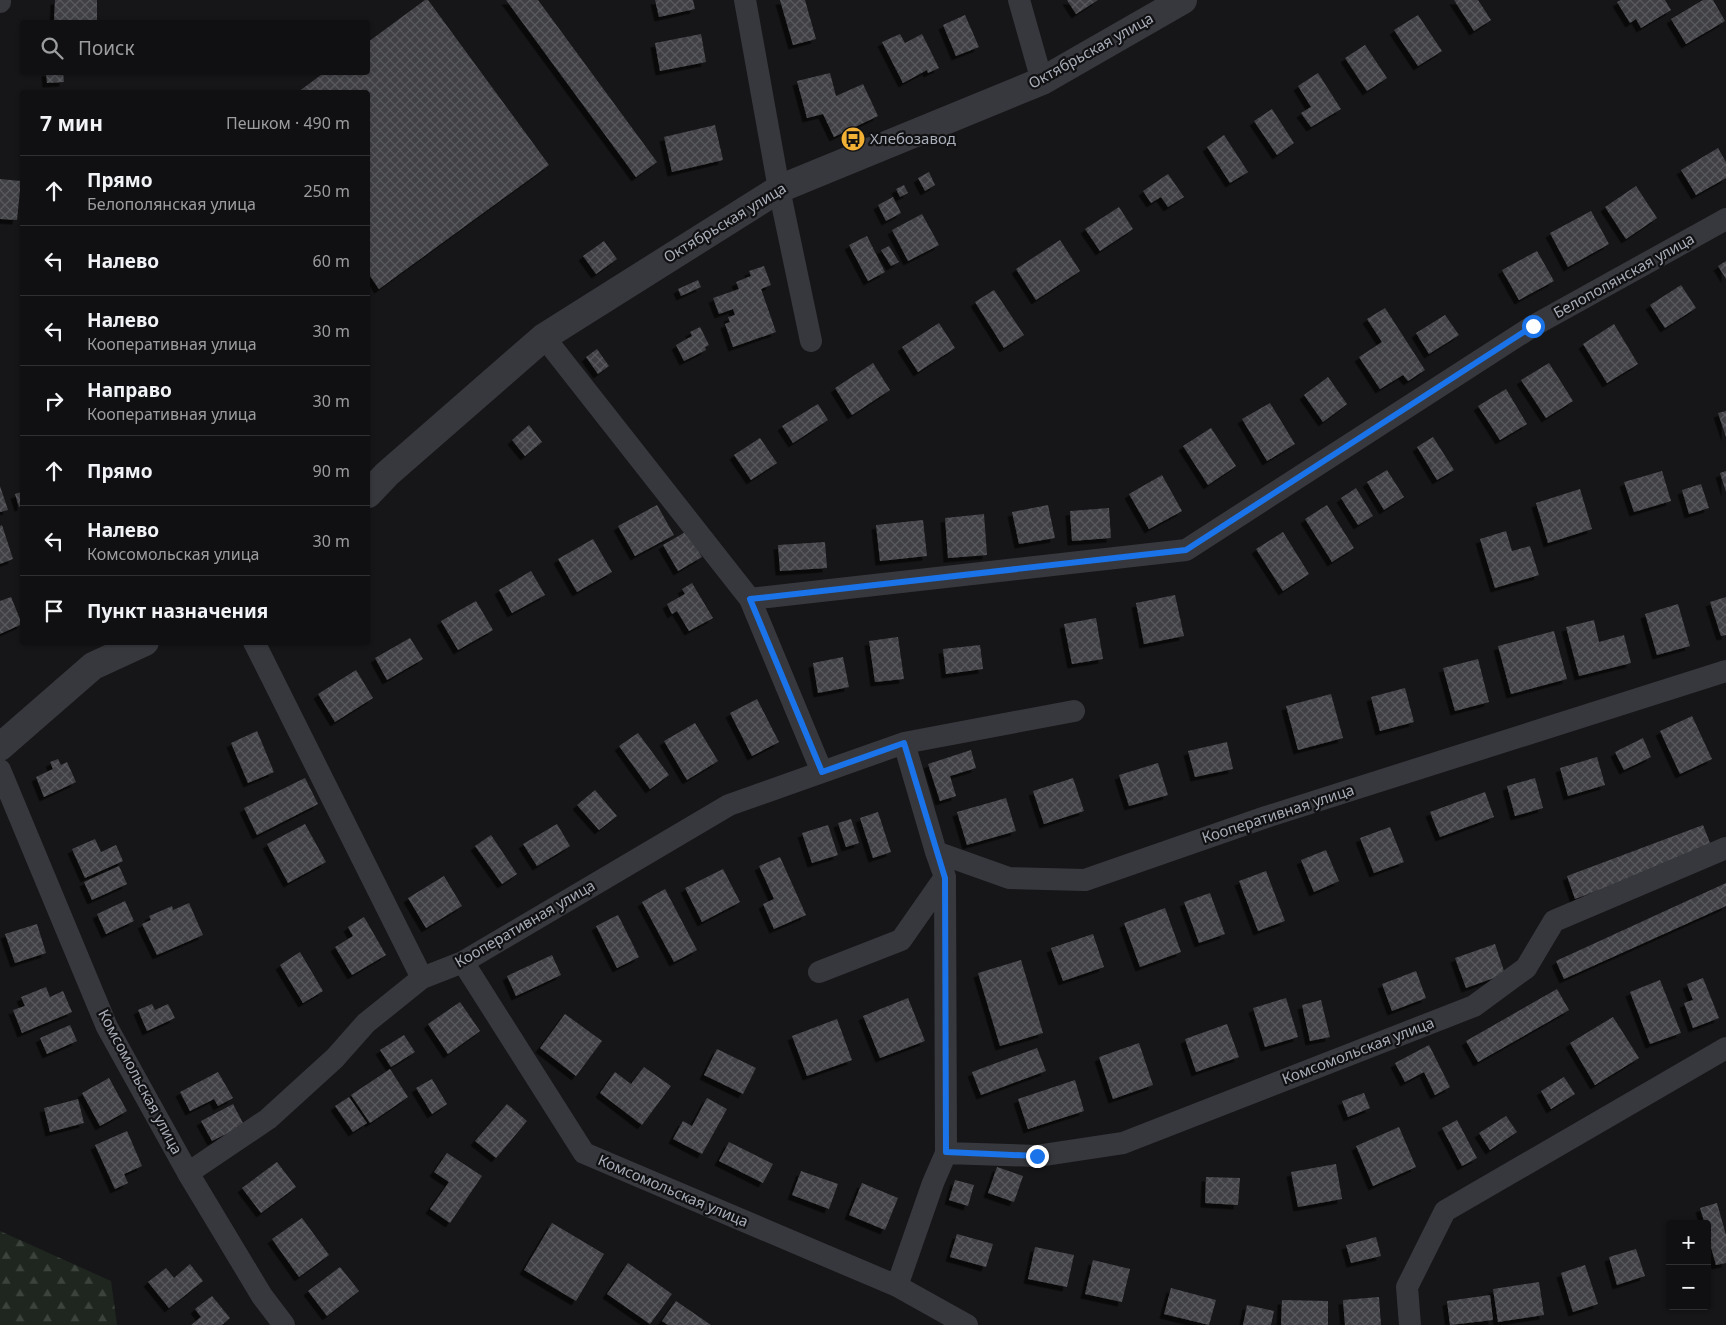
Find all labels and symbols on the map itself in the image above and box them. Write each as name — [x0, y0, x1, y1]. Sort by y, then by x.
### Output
street label: Октябрьская улица — [1025, 8, 1156, 93]
bus stop icon: Хлебозавод — [840, 126, 866, 152]
place label: Хлебозавод — [870, 128, 956, 148]
street label: Октябрьская улица — [659, 178, 790, 267]
street label: Белополянская улица — [1549, 228, 1698, 322]
route start — [1522, 315, 1545, 338]
street label: Кооперативная улица — [1199, 779, 1356, 847]
street label: Кооперативная улица — [451, 875, 598, 972]
street label: Комсомольская улица — [94, 1006, 188, 1158]
street label: Комсомольская улица — [1279, 1012, 1437, 1088]
route end — [1026, 1145, 1049, 1168]
street label: Комсомольская улица — [595, 1149, 752, 1231]

